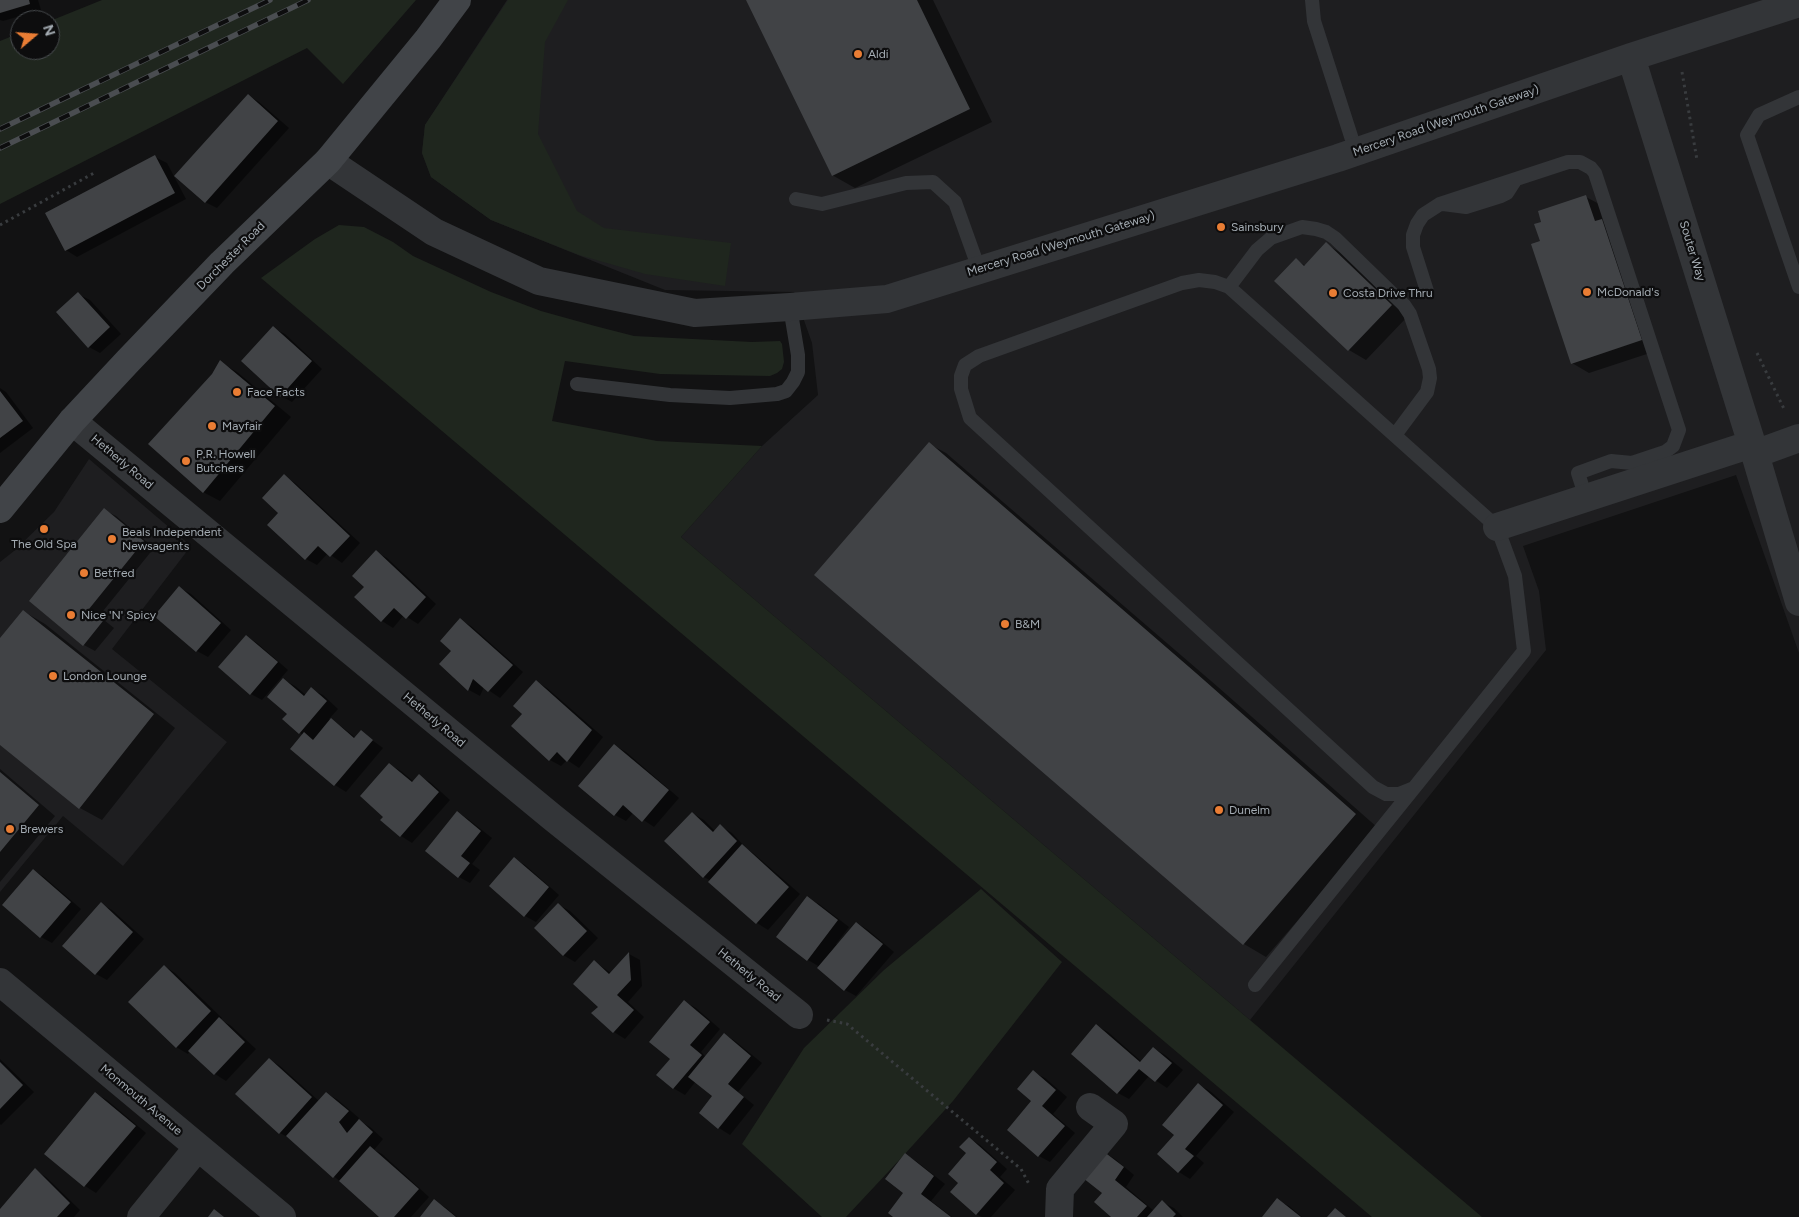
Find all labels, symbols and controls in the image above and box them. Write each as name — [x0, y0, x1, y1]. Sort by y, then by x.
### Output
north arrow — [10, 10, 60, 60]
text: N — [39, 23, 59, 38]
place label: Aldi — [868, 47, 889, 61]
marker: Aldi — [852, 48, 864, 60]
street label: Mercery Road (Weymouth Gateway) — [1351, 82, 1541, 160]
street label: Mercery Road (Weymouth Gateway) — [965, 209, 1157, 279]
street label: Dorchester Road — [194, 219, 268, 293]
street label: Souter Way — [1676, 219, 1708, 283]
place label: Sainsbury — [1231, 220, 1284, 234]
marker: Sainsbury — [1215, 221, 1227, 233]
place label: McDonald's — [1597, 285, 1659, 299]
place label: Costa Drive Thru — [1343, 286, 1433, 300]
marker: McDonald's — [1581, 286, 1593, 298]
marker: Costa Drive Thru — [1327, 287, 1339, 299]
place label: Face Facts — [247, 385, 305, 399]
marker: Face Facts — [231, 386, 243, 398]
place label: Mayfair — [222, 419, 262, 433]
marker: Mayfair — [206, 420, 218, 432]
street label: Hetherly Road — [88, 432, 156, 492]
place label: P.R. Howell Butchers — [196, 447, 255, 475]
marker: P.R. Howell Butchers — [180, 455, 192, 467]
marker: The Old Spa — [38, 523, 50, 535]
place label: Beals Independent Newsagents — [122, 525, 222, 553]
marker: Beals Independent Newsagents — [106, 533, 118, 545]
place label: The Old Spa — [11, 537, 77, 551]
place label: Betfred — [94, 566, 134, 580]
marker: Betfred — [78, 567, 90, 579]
place label: Nice 'N' Spicy — [81, 608, 156, 622]
marker: Nice 'N' Spicy — [65, 609, 77, 621]
place label: B&M — [1015, 617, 1040, 631]
marker: B&M — [999, 618, 1011, 630]
place label: London Lounge — [63, 669, 147, 683]
marker: London Lounge — [47, 670, 59, 682]
street label: Hetherly Road — [400, 690, 468, 750]
place label: Dunelm — [1229, 803, 1270, 817]
marker: Dunelm — [1213, 804, 1225, 816]
place label: Brewers — [20, 822, 63, 836]
marker: Brewers — [4, 823, 16, 835]
street label: Hetherly Road — [715, 945, 783, 1005]
street label: Monmouth Avenue — [97, 1062, 185, 1138]

